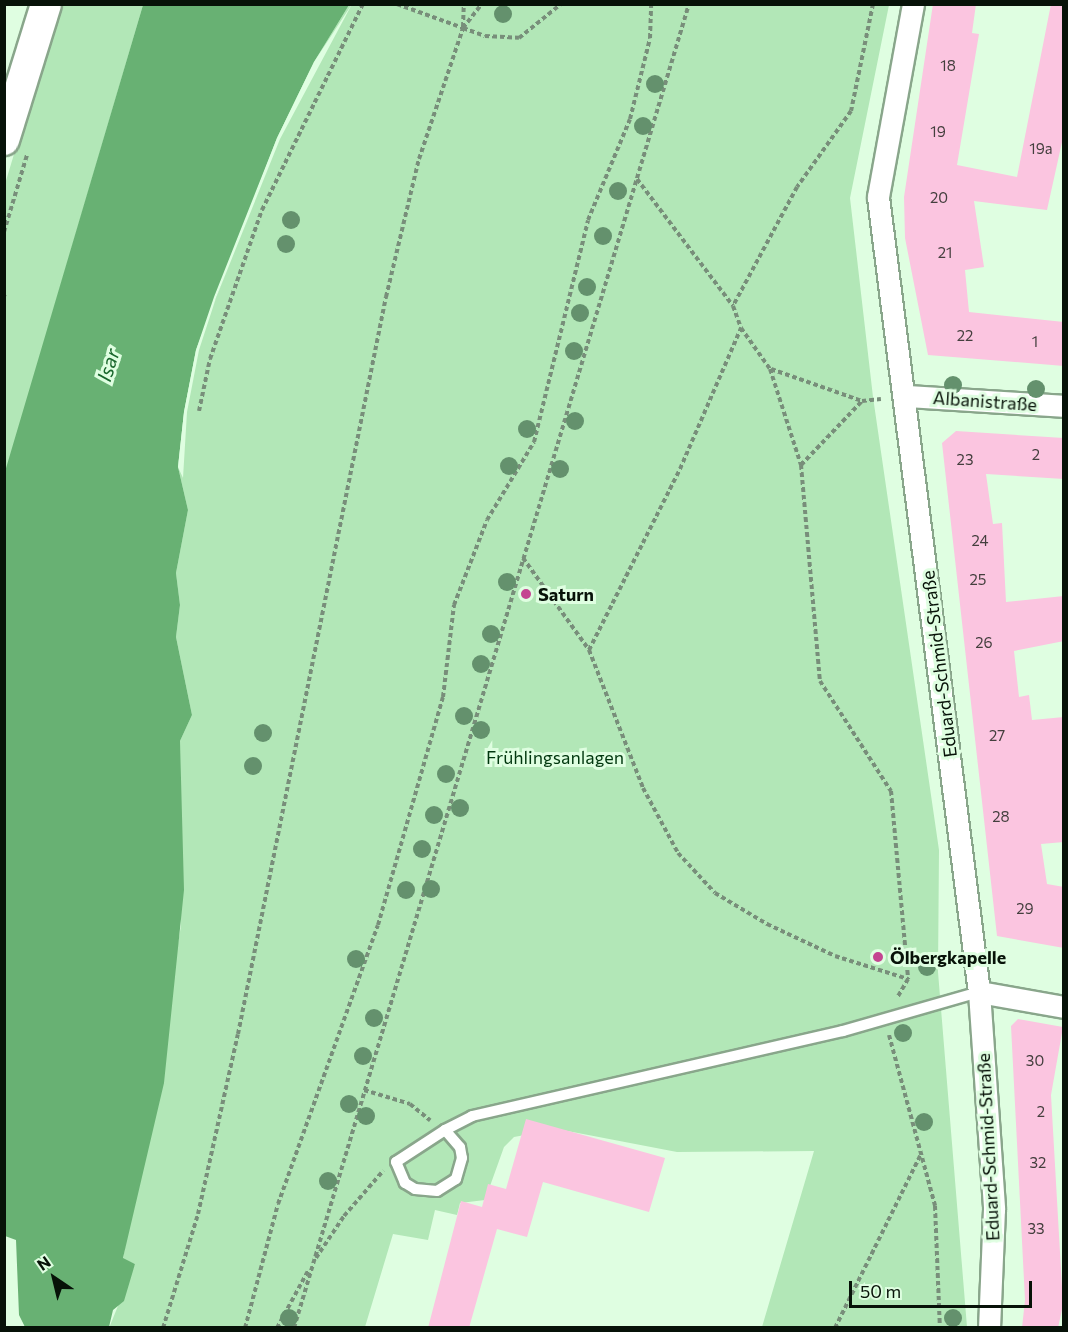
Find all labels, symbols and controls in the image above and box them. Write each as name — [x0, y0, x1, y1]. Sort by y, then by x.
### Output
house number: 18 — [940, 57, 956, 75]
house number: 19 — [930, 123, 946, 141]
house number: 19a — [1029, 140, 1053, 158]
house number: 20 — [930, 189, 948, 207]
house number: 21 — [938, 244, 952, 262]
house number: 22 — [957, 327, 973, 345]
house number: 1 — [1032, 333, 1038, 351]
water label: Isar — [92, 346, 124, 384]
street label: Albanistraße — [932, 387, 1038, 415]
house number: 2 — [1032, 446, 1040, 464]
house number: 23 — [957, 451, 973, 469]
house number: 24 — [971, 532, 989, 550]
street label: Eduard-Schmid-Straße — [917, 569, 961, 759]
house number: 25 — [970, 571, 986, 589]
place label: Saturn — [538, 583, 594, 605]
marker: Saturn — [519, 587, 533, 601]
house number: 26 — [975, 634, 993, 652]
house number: 27 — [989, 727, 1005, 745]
park label: Frühlingsanlagen — [486, 746, 624, 768]
house number: 28 — [992, 808, 1010, 826]
house number: 29 — [1016, 900, 1034, 918]
place label: Ölbergkapelle — [890, 946, 1006, 968]
marker: Ölbergkapelle — [871, 950, 885, 964]
house number: 30 — [1026, 1052, 1044, 1070]
street label: Eduard-Schmid-Straße — [972, 1053, 1004, 1241]
house number: 2 — [1037, 1103, 1045, 1121]
house number: 32 — [1030, 1154, 1046, 1172]
house number: 33 — [1027, 1220, 1045, 1238]
north arrow — [24, 1248, 84, 1308]
text: N — [33, 1252, 54, 1274]
scale bar — [852, 1269, 1035, 1307]
text: 50 m — [860, 1280, 901, 1302]

